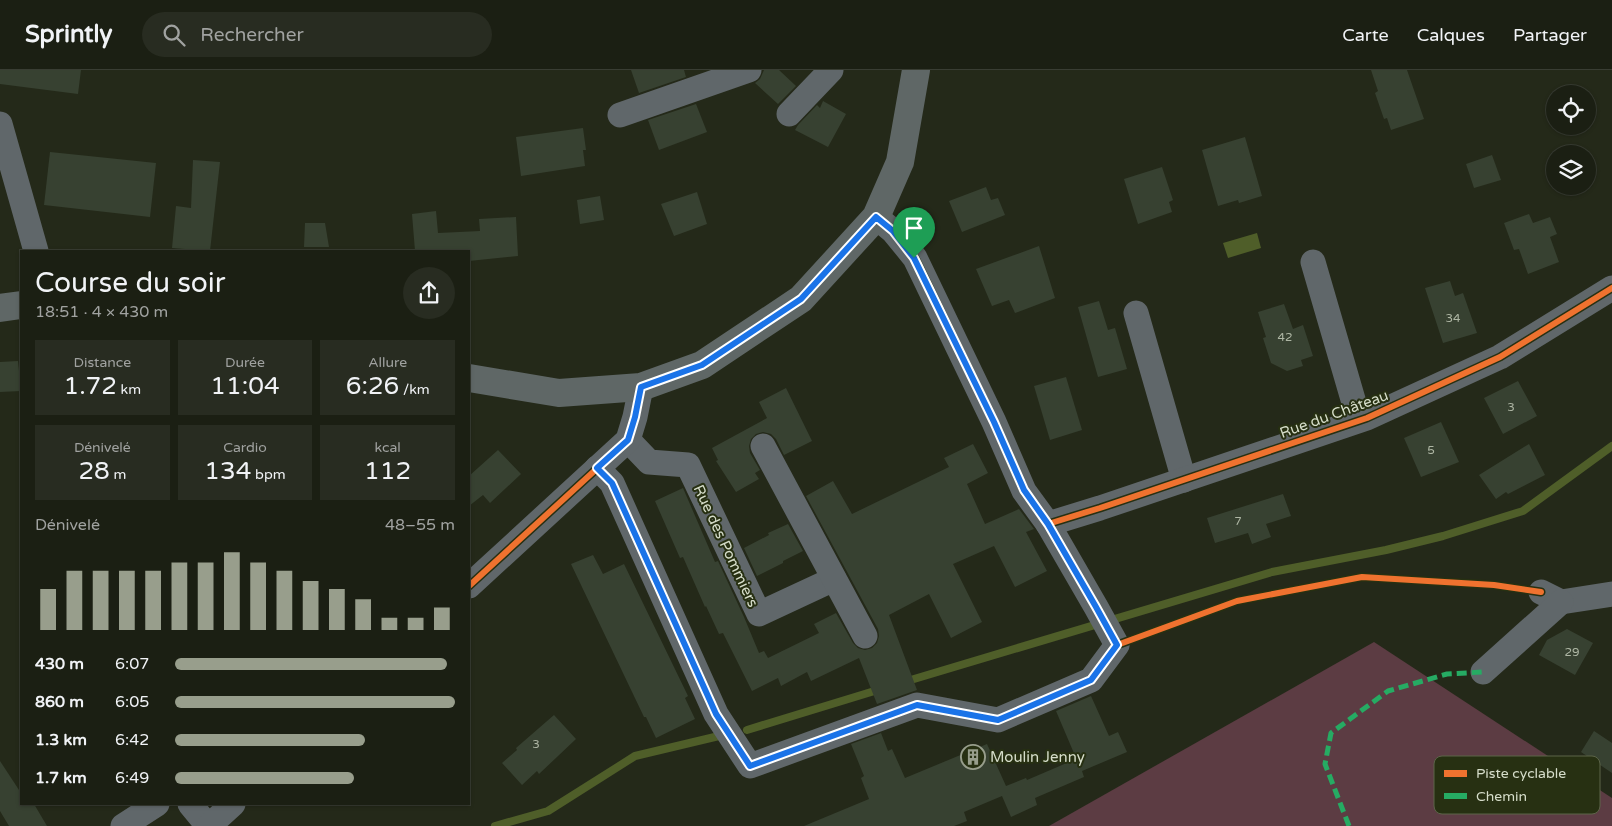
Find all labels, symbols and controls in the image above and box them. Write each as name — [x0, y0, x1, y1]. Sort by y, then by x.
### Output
search box — [142, 12, 492, 57]
text: Sprintly — [25, 20, 112, 49]
icon: search — [160, 21, 188, 49]
text: Rechercher — [200, 24, 304, 46]
text: Carte — [1342, 24, 1389, 46]
text: Calques — [1417, 24, 1485, 46]
text: Partager — [1513, 24, 1587, 46]
map controls — [1546, 85, 1596, 195]
button: locate — [1546, 85, 1596, 135]
button: layers — [1546, 145, 1596, 195]
pin — [893, 207, 935, 258]
icon: arrive — [900, 214, 928, 242]
text: Course du soir — [35, 266, 226, 300]
button: share — [403, 267, 455, 319]
text: 18:51 · 4 × 430 m — [35, 302, 168, 322]
house number: 34 — [1445, 311, 1461, 325]
house number: 42 — [1277, 330, 1293, 344]
text: Distance — [74, 354, 131, 371]
text: Durée — [225, 354, 265, 371]
text: Allure — [368, 354, 407, 371]
text: 1.72 — [64, 371, 117, 401]
text: 11:04 — [210, 371, 280, 401]
text: 6:26 — [346, 371, 399, 401]
text: km — [117, 381, 141, 398]
text: /km — [399, 381, 430, 398]
street label: Rue du Château — [1277, 386, 1391, 442]
house number: 3 — [1507, 400, 1515, 414]
text: Dénivelé — [74, 439, 131, 456]
text: Cardio — [223, 439, 267, 456]
text: kcal — [375, 439, 401, 456]
house number: 5 — [1427, 443, 1435, 457]
text: 28 — [78, 456, 110, 486]
text: 134 — [204, 456, 251, 486]
text: 112 — [364, 456, 411, 486]
text: m — [110, 466, 126, 483]
text: bpm — [251, 466, 286, 483]
street label: Rue des Pommiers — [690, 482, 762, 610]
house number: 7 — [1234, 514, 1242, 528]
text: Dénivelé — [35, 515, 100, 535]
text: 48–55 m — [385, 515, 455, 535]
house number: 29 — [1564, 645, 1580, 659]
text: 430 m — [35, 654, 84, 674]
text: 6:07 — [115, 654, 149, 674]
text: 860 m — [35, 692, 84, 712]
text: 6:05 — [115, 692, 149, 712]
text: 1.3 km — [35, 730, 87, 750]
text: 6:42 — [115, 730, 149, 750]
house number: 3 — [532, 737, 540, 751]
building icon: Moulin Jenny — [960, 744, 986, 770]
place label: Moulin Jenny — [990, 748, 1085, 766]
legend — [1434, 756, 1600, 814]
text: Piste cyclable — [1476, 765, 1566, 782]
text: 1.7 km — [35, 768, 87, 788]
text: 6:49 — [115, 768, 149, 788]
text: Chemin — [1476, 788, 1527, 805]

